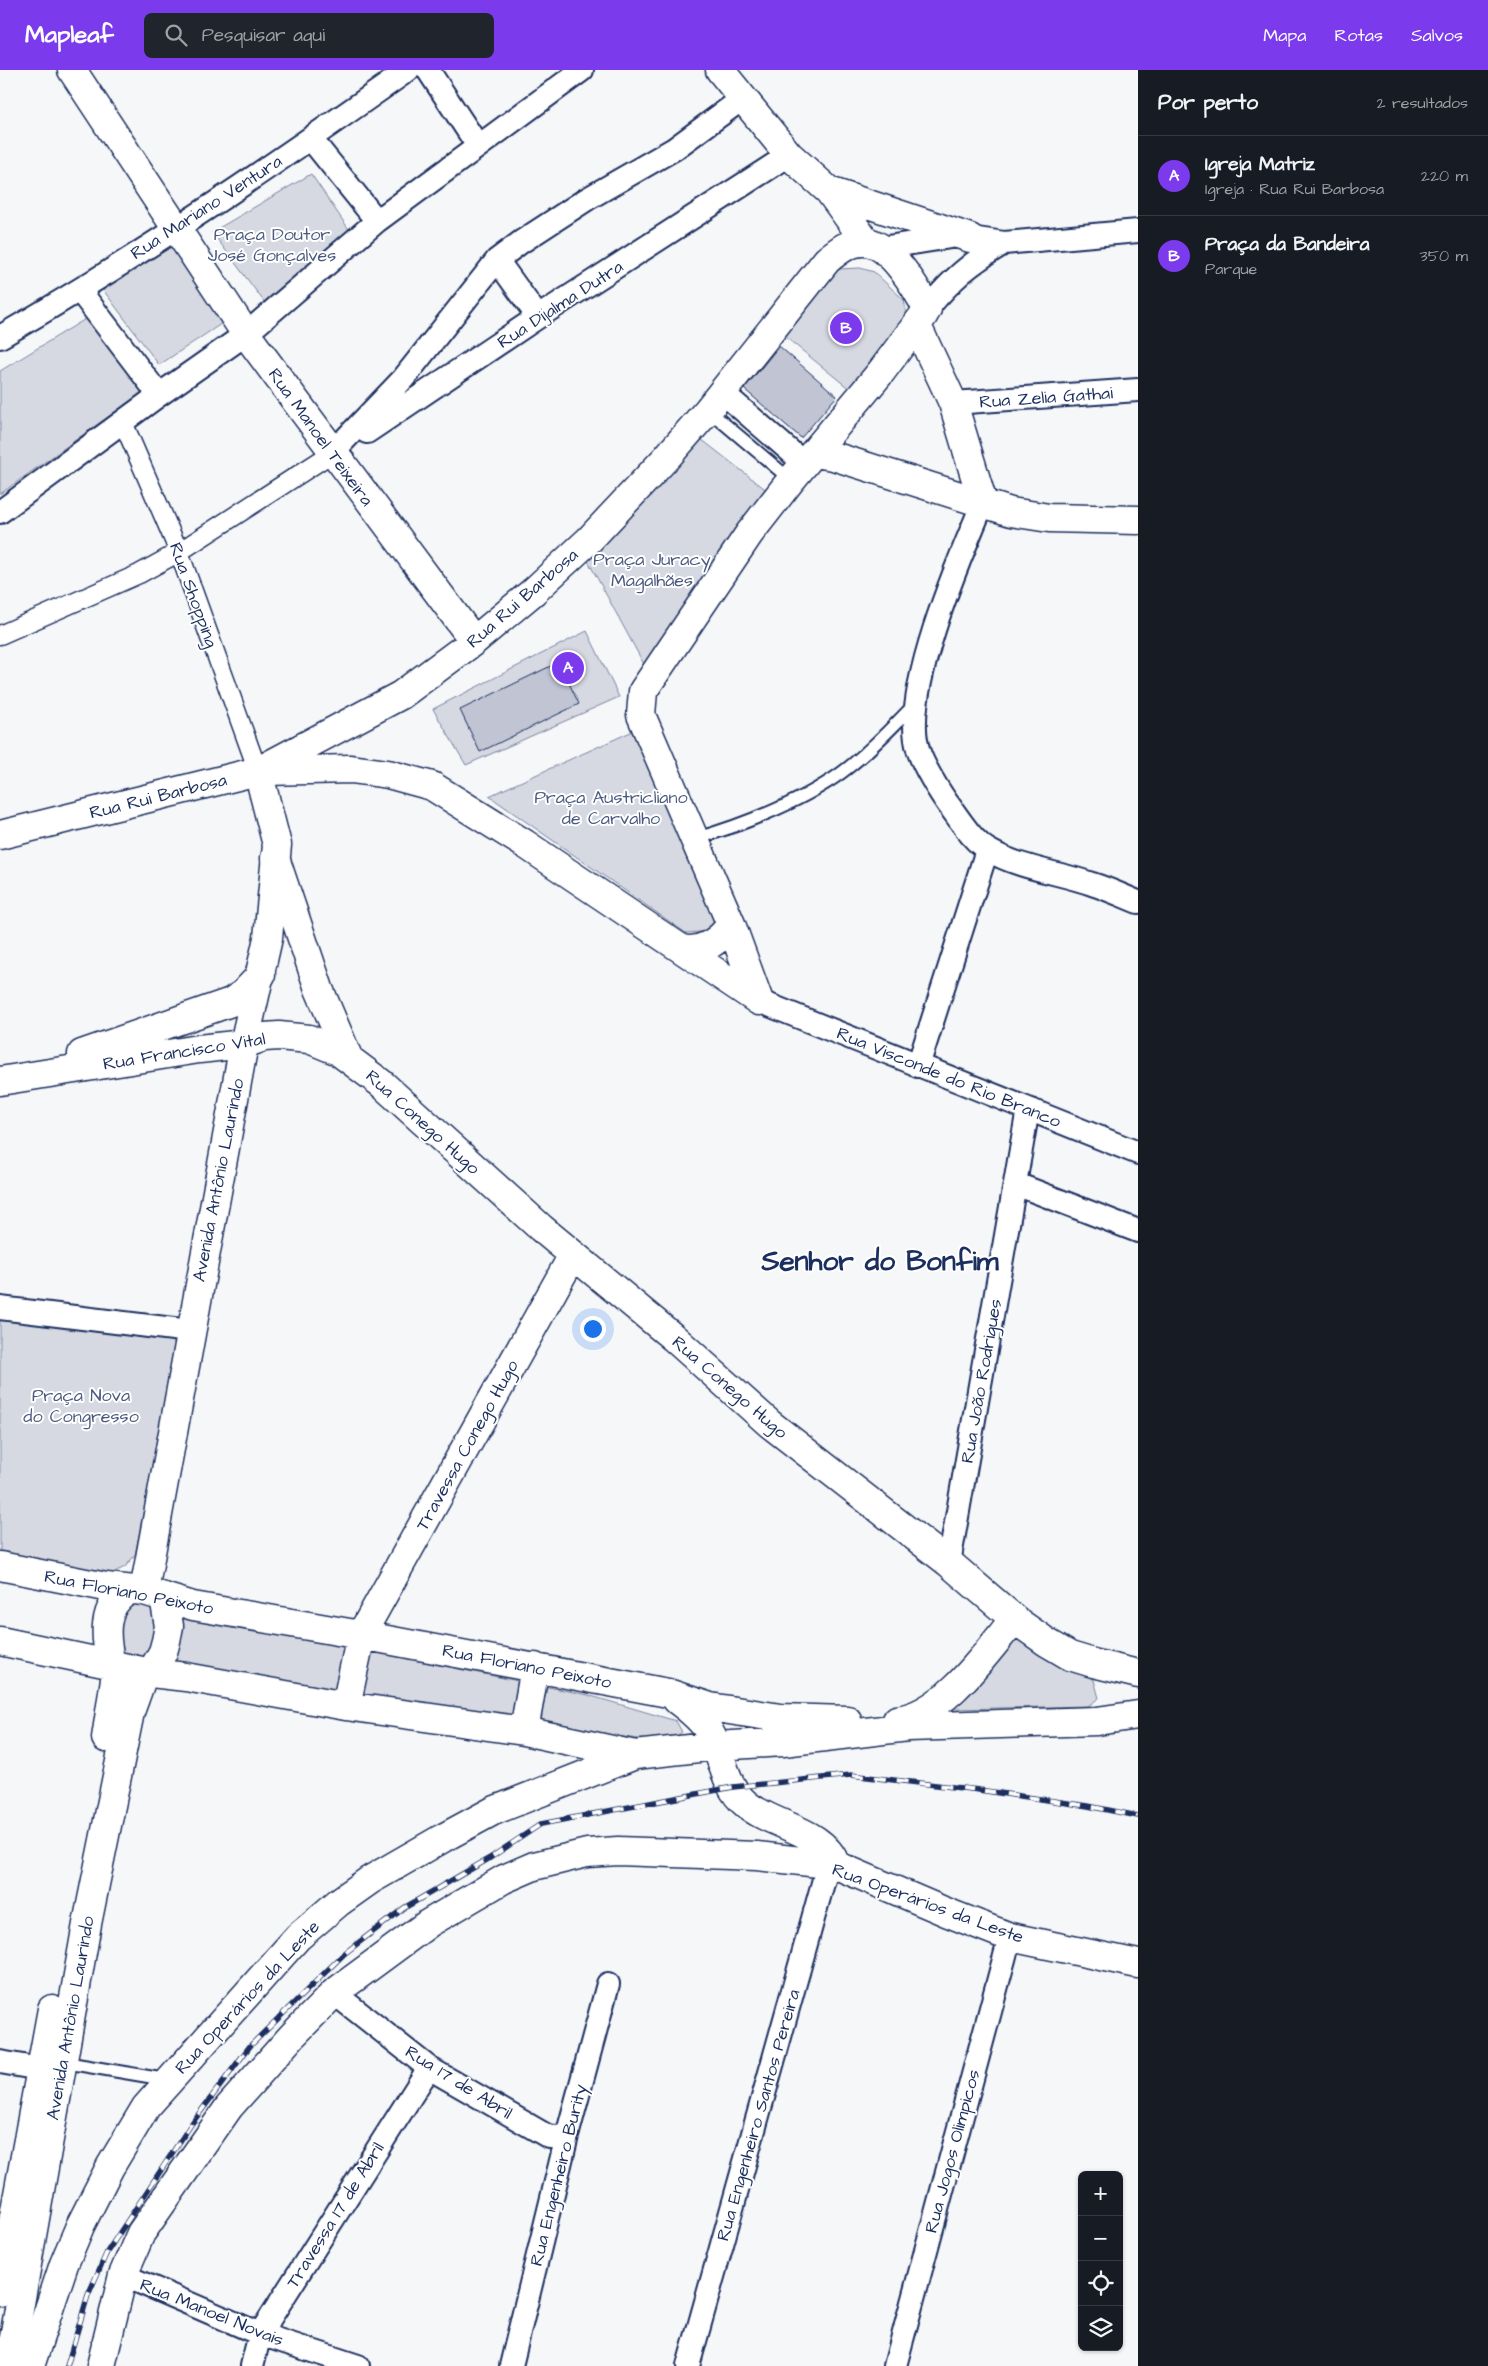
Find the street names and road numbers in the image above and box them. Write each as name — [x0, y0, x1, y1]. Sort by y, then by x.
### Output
street label: Rua Mariano Ventura — [126, 149, 287, 266]
street label: Rua Dijalma Dutra — [492, 254, 628, 355]
street label: Rua Manoel Teixeira — [262, 363, 379, 511]
street label: Rua Zelia Gathai — [978, 380, 1114, 415]
street label: Rua Shopping — [162, 539, 224, 651]
street label: Rua Rui Barbosa — [461, 543, 584, 654]
street label: Rua Rui Barbosa — [87, 767, 229, 826]
street label: Rua Visconde do Rio Branco — [833, 1021, 1065, 1134]
street label: Rua Francisco Vital — [101, 1026, 267, 1077]
street label: Rua Conego Hugo — [359, 1064, 485, 1181]
street label: Avenida Antônio Laurindo — [187, 1076, 250, 1284]
street label: Rua João Rodrigues — [955, 1297, 1009, 1465]
street label: Rua Conego Hugo — [666, 1330, 793, 1445]
street label: Travessa Conego Hugo — [410, 1355, 526, 1536]
street label: Rua Floriano Peixoto — [42, 1564, 216, 1621]
street label: Rua Floriano Peixoto — [440, 1638, 614, 1695]
street label: Rua Operários da Leste — [829, 1857, 1027, 1950]
street label: Avenida Antônio Laurindo — [40, 1914, 101, 2122]
street label: Rua Operários da Leste — [169, 1915, 326, 2080]
street label: Rua Engenheiro Santos Pereira — [711, 1986, 807, 2244]
street label: Rua 17 de Abril — [400, 2039, 517, 2125]
street label: Rua Jogos Olimpicos — [919, 2066, 987, 2236]
street label: Rua Engenheiro Burity — [524, 2082, 594, 2269]
street label: Travessa 17 de Abril — [280, 2137, 391, 2293]
street label: Rua Manoel Novais — [136, 2272, 287, 2353]

